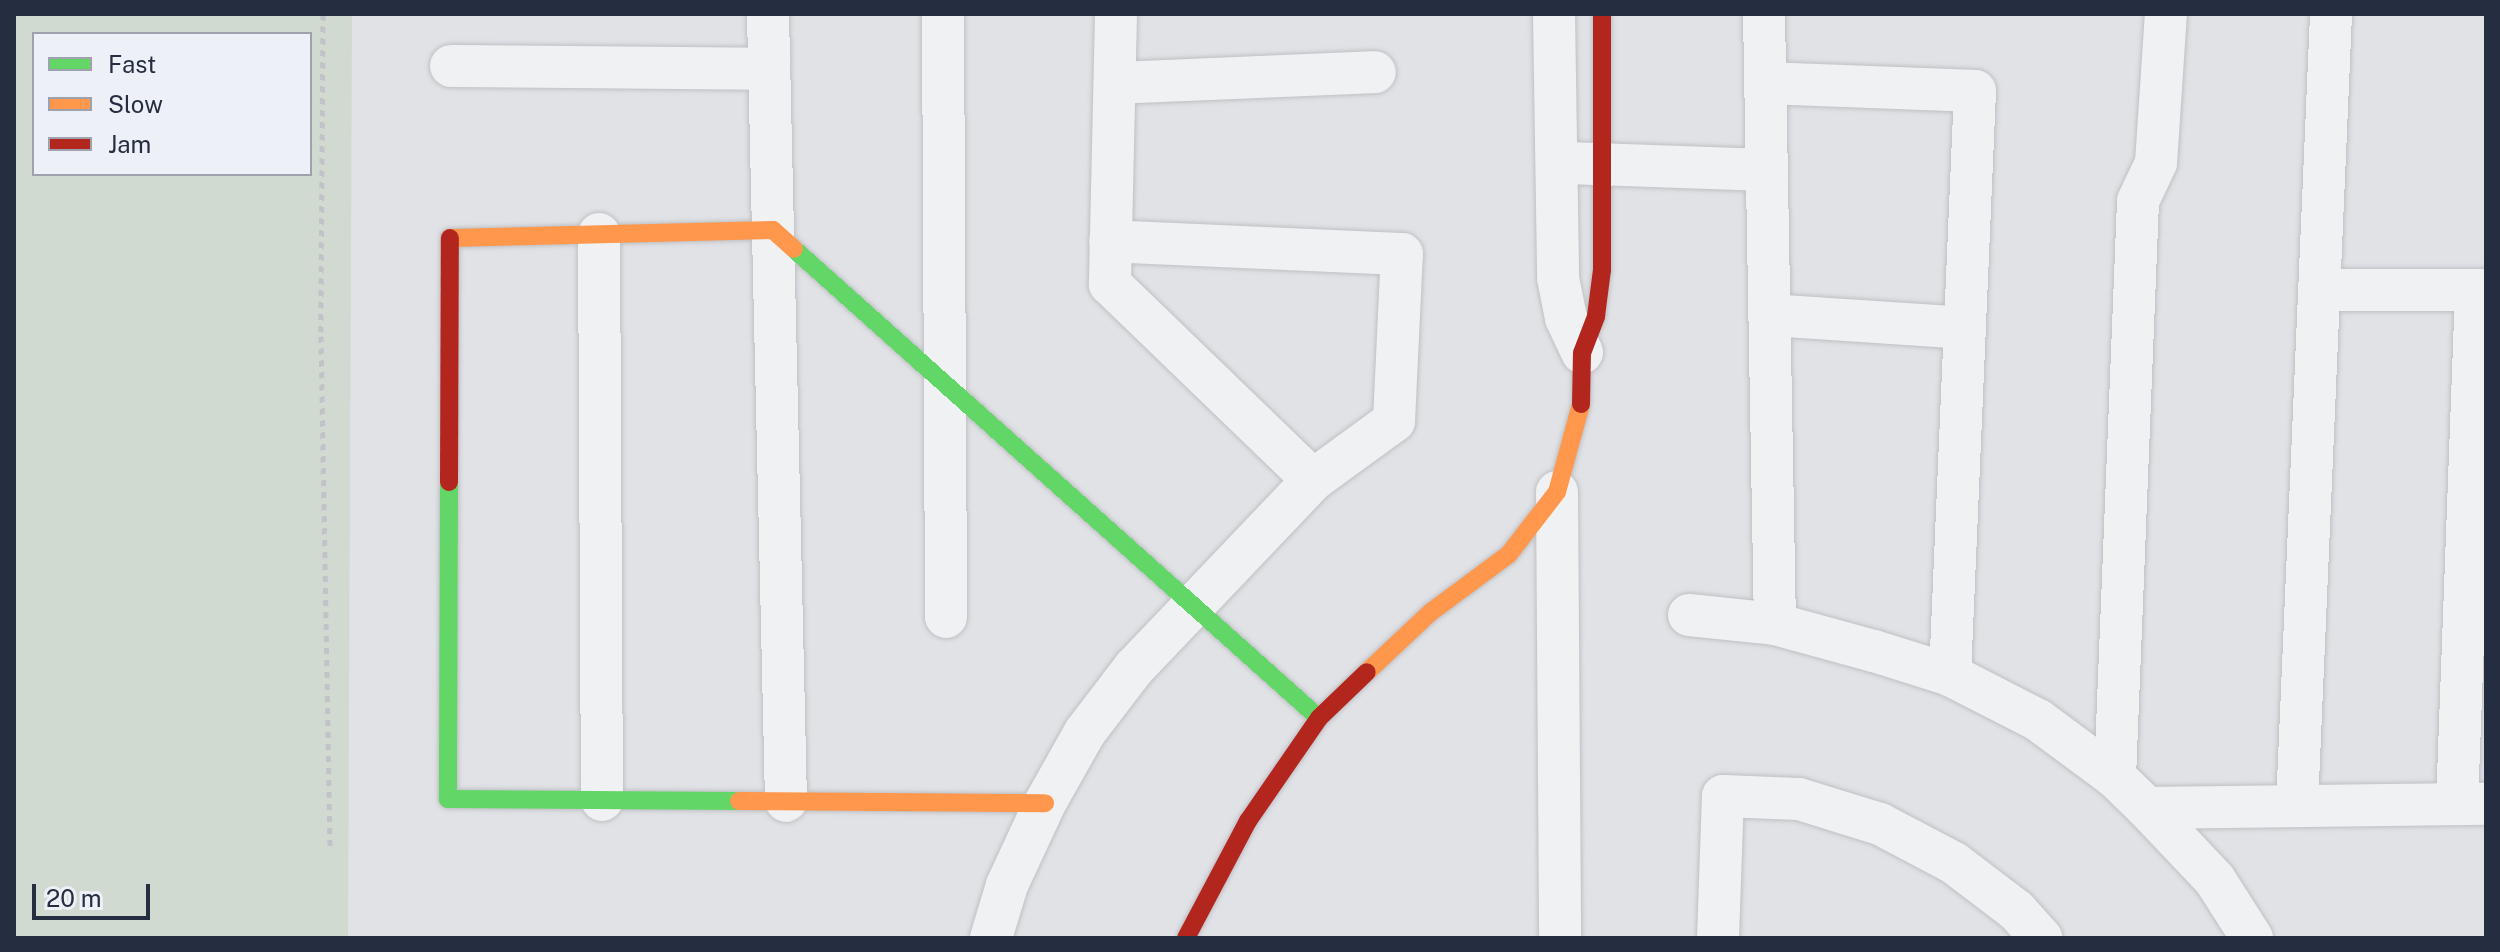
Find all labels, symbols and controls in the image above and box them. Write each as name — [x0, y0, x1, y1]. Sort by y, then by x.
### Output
legend — [32, 32, 312, 176]
text: Fast — [108, 50, 156, 78]
text: Slow — [108, 90, 163, 118]
text: Jam — [108, 130, 151, 158]
scale bar — [36, 868, 154, 918]
text: 20 m — [46, 884, 102, 912]

